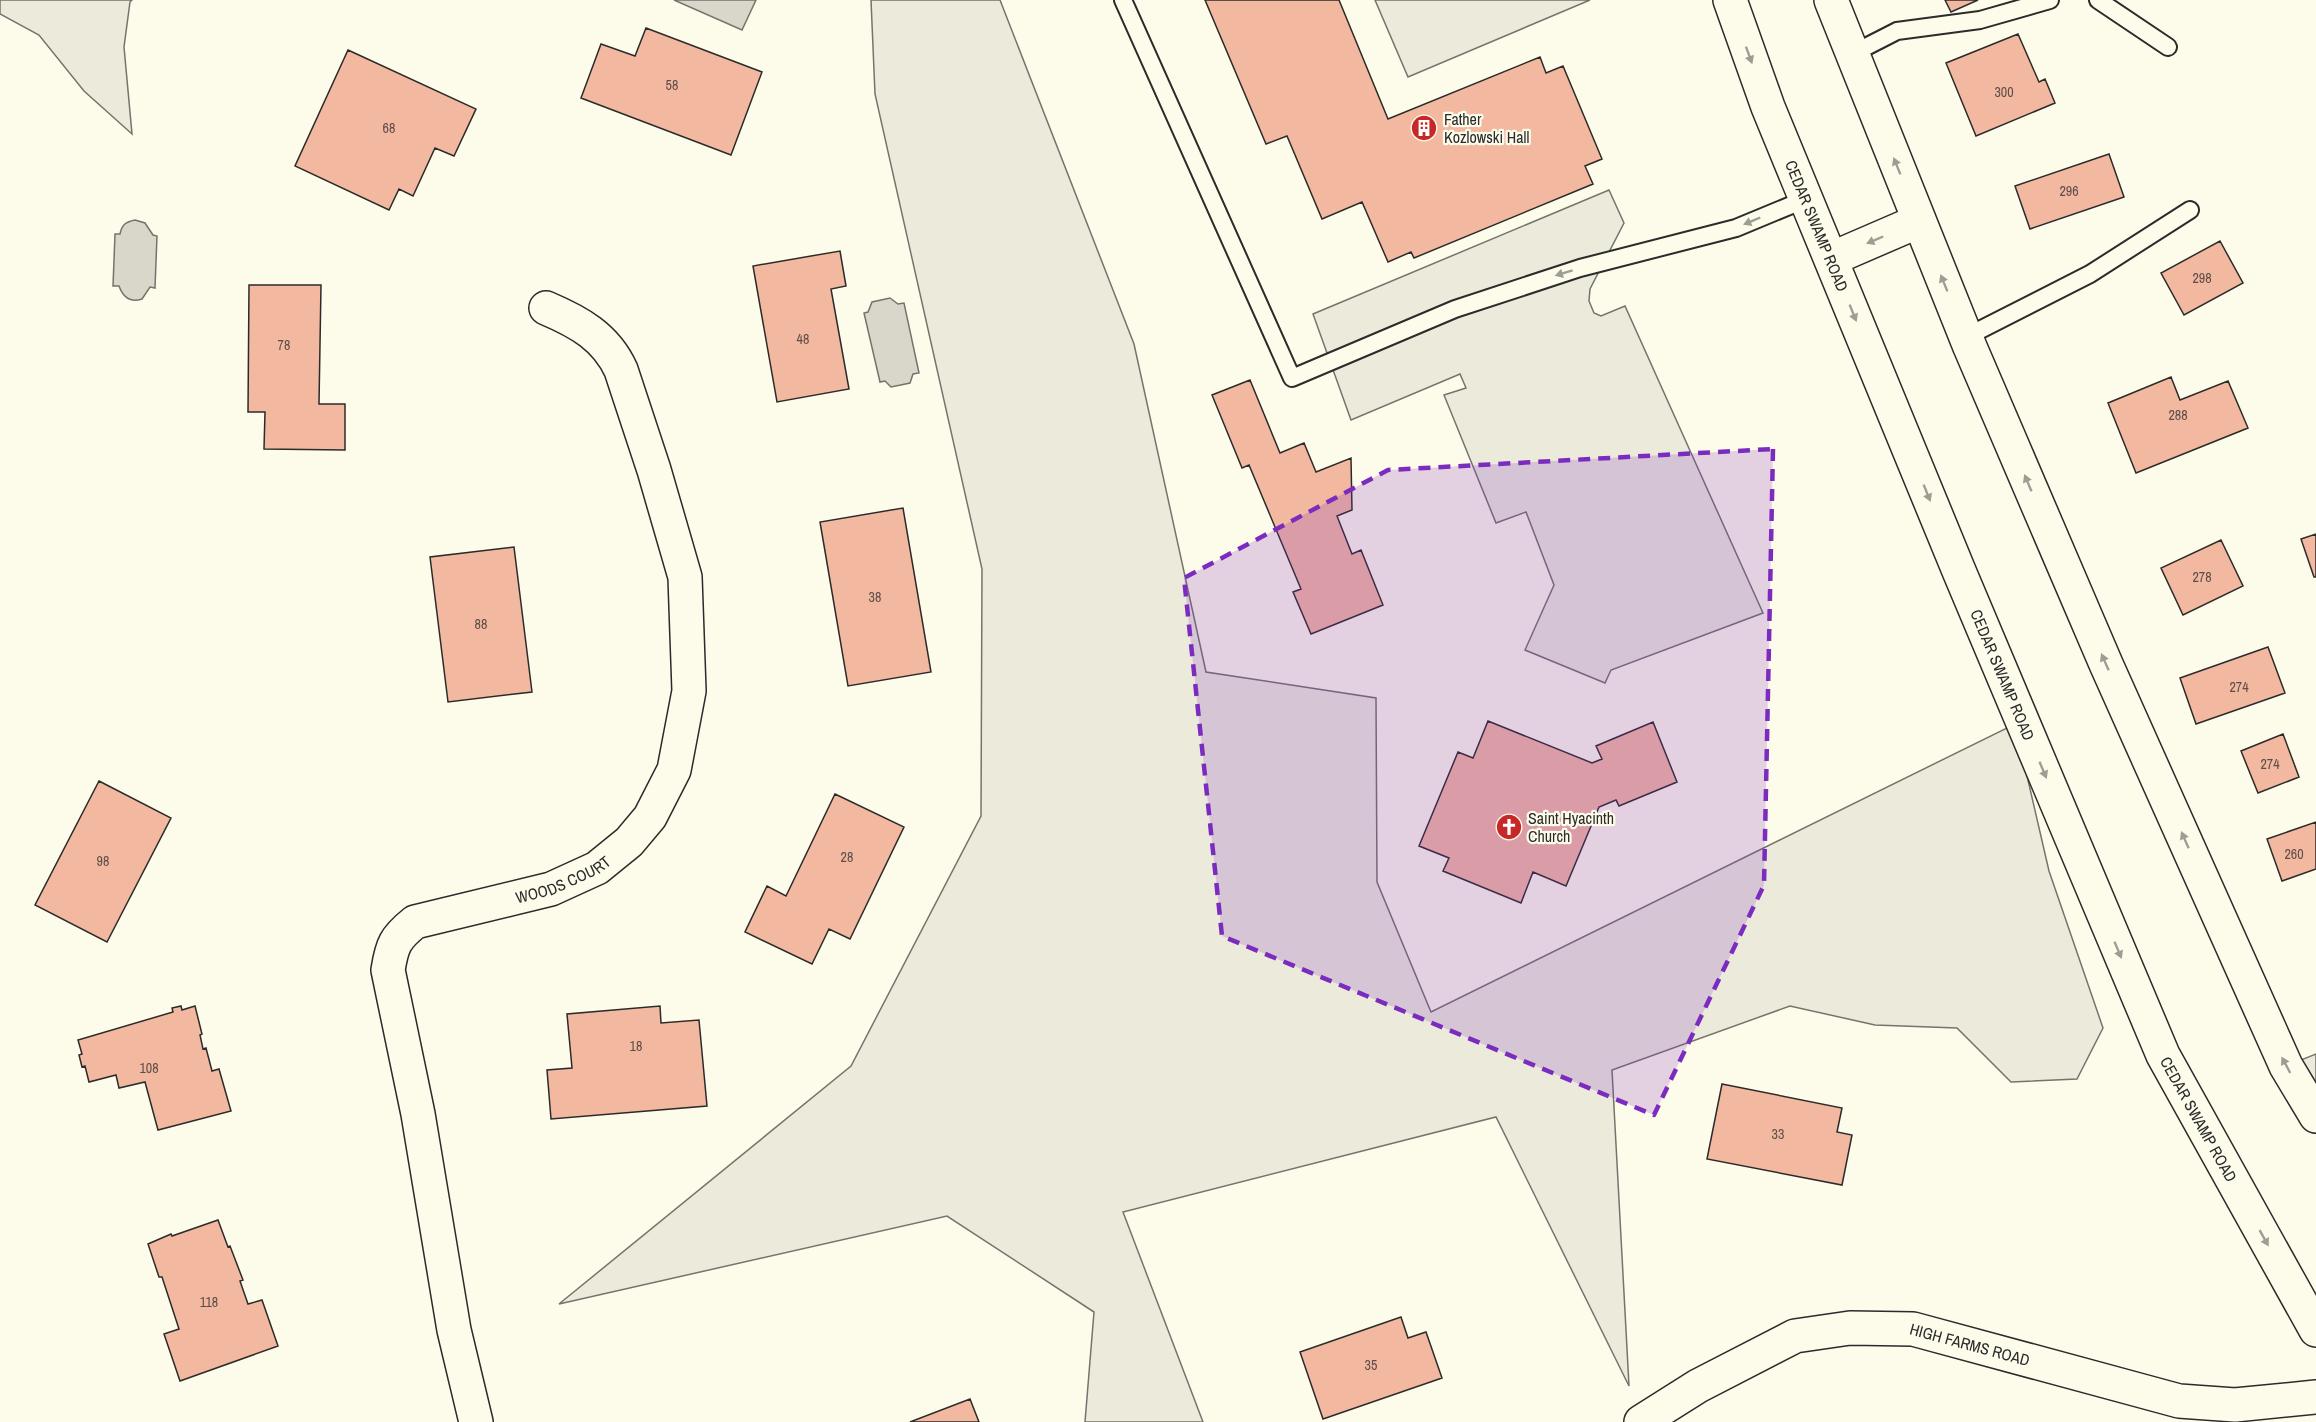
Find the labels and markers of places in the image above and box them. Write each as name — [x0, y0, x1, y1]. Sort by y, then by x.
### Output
place label: Father Kozlowski Hall — [1444, 108, 1529, 148]
building icon: Father Kozlowski Hall — [1409, 113, 1439, 143]
place label: Saint Hyacinth Church — [1528, 807, 1614, 847]
church icon: Saint Hyacinth Church — [1494, 812, 1524, 842]

